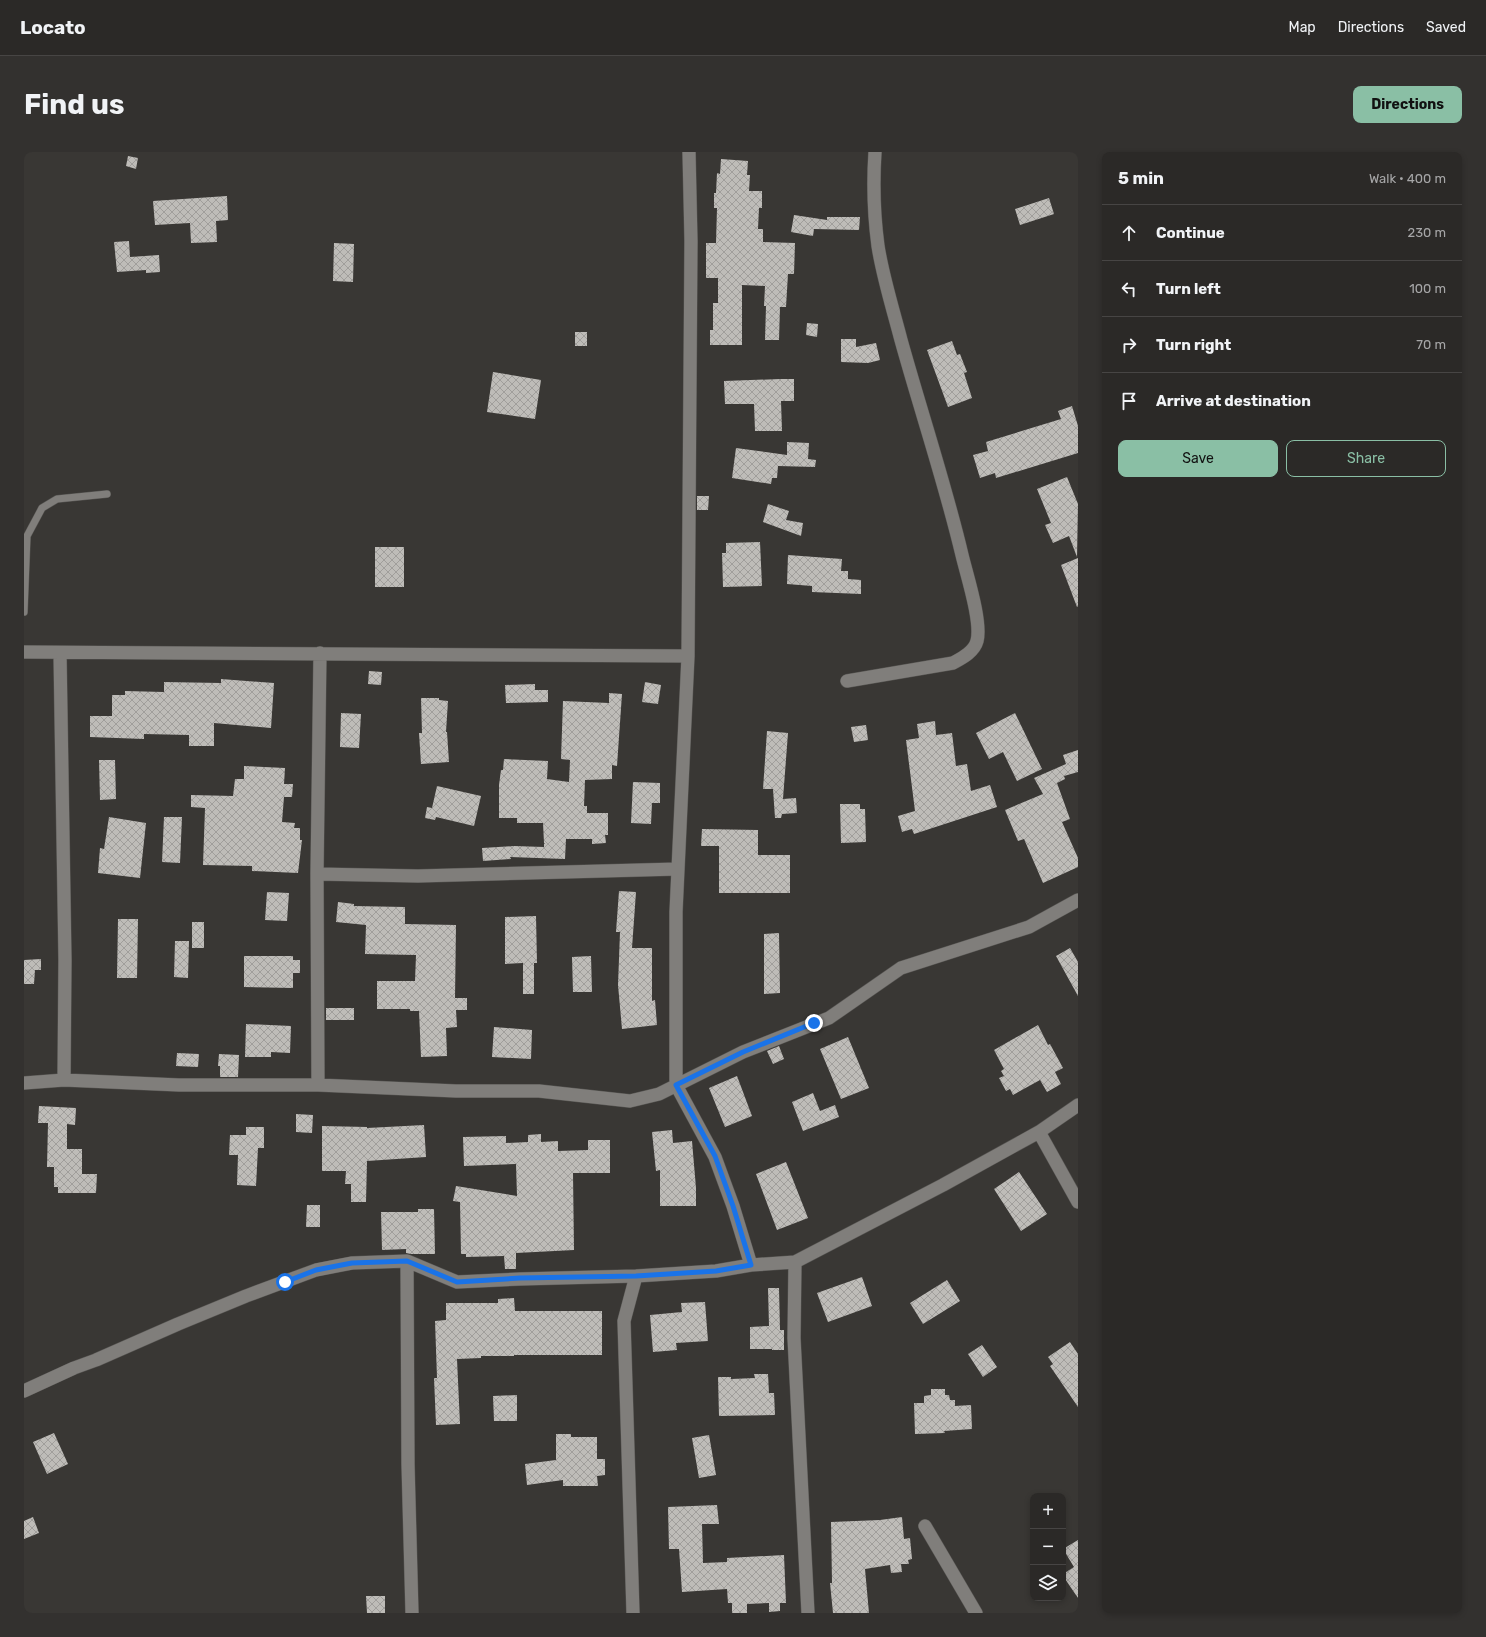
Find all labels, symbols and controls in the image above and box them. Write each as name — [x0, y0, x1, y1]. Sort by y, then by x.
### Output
text: Locato — [20, 16, 86, 39]
text: Map — [1289, 19, 1316, 36]
text: Directions — [1338, 19, 1404, 36]
text: Saved — [1426, 19, 1466, 36]
button: Directions — [1353, 86, 1462, 123]
text: Find us — [24, 88, 124, 121]
text: 5 min — [1118, 168, 1164, 188]
text: Walk · 400 m — [1369, 171, 1446, 186]
icon: ahead — [1118, 222, 1140, 244]
text: Continue — [1156, 224, 1225, 242]
text: 230 m — [1408, 225, 1446, 240]
icon: left — [1118, 278, 1140, 300]
text: Turn left — [1156, 280, 1221, 298]
text: 100 m — [1409, 281, 1446, 296]
icon: right — [1118, 334, 1140, 356]
text: Turn right — [1156, 336, 1231, 354]
text: 70 m — [1416, 337, 1446, 352]
icon: arrive — [1118, 390, 1140, 412]
text: Arrive at destination — [1156, 392, 1311, 410]
button: Save — [1118, 440, 1278, 477]
button: Share — [1286, 440, 1446, 477]
route end — [805, 1014, 823, 1032]
route start — [276, 1273, 294, 1291]
map controls — [1030, 1493, 1066, 1601]
button: + — [1030, 1493, 1066, 1529]
button: − — [1030, 1529, 1066, 1565]
button: layers — [1030, 1565, 1066, 1601]

